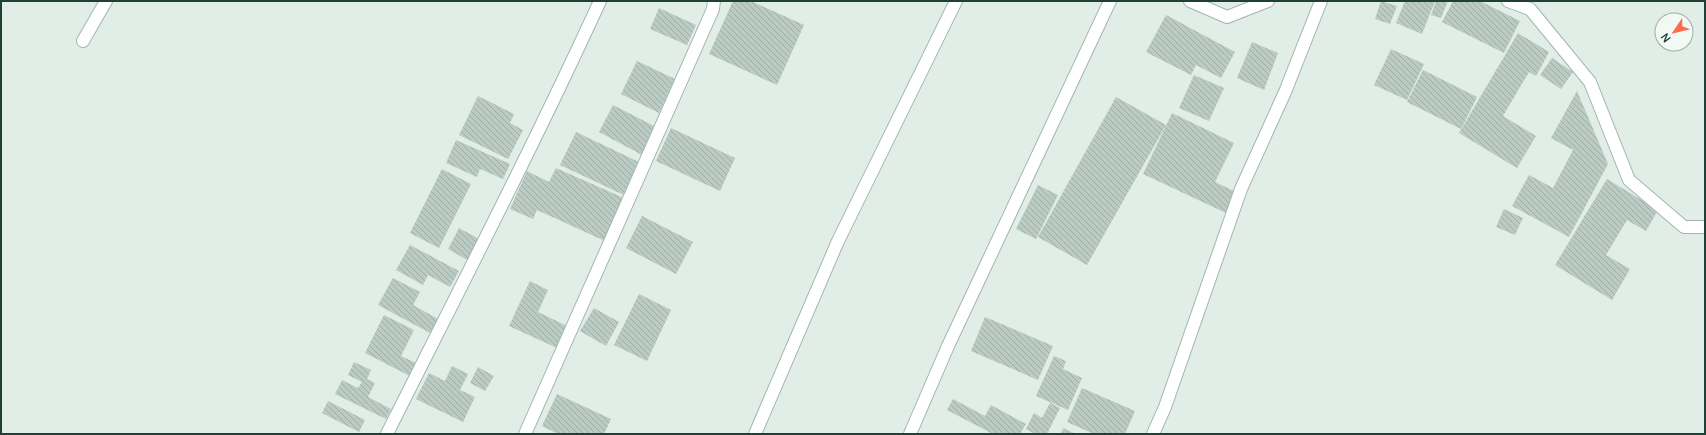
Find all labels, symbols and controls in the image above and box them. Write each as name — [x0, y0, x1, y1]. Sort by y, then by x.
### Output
north arrow — [1654, 12, 1694, 52]
text: N — [1657, 30, 1674, 46]

